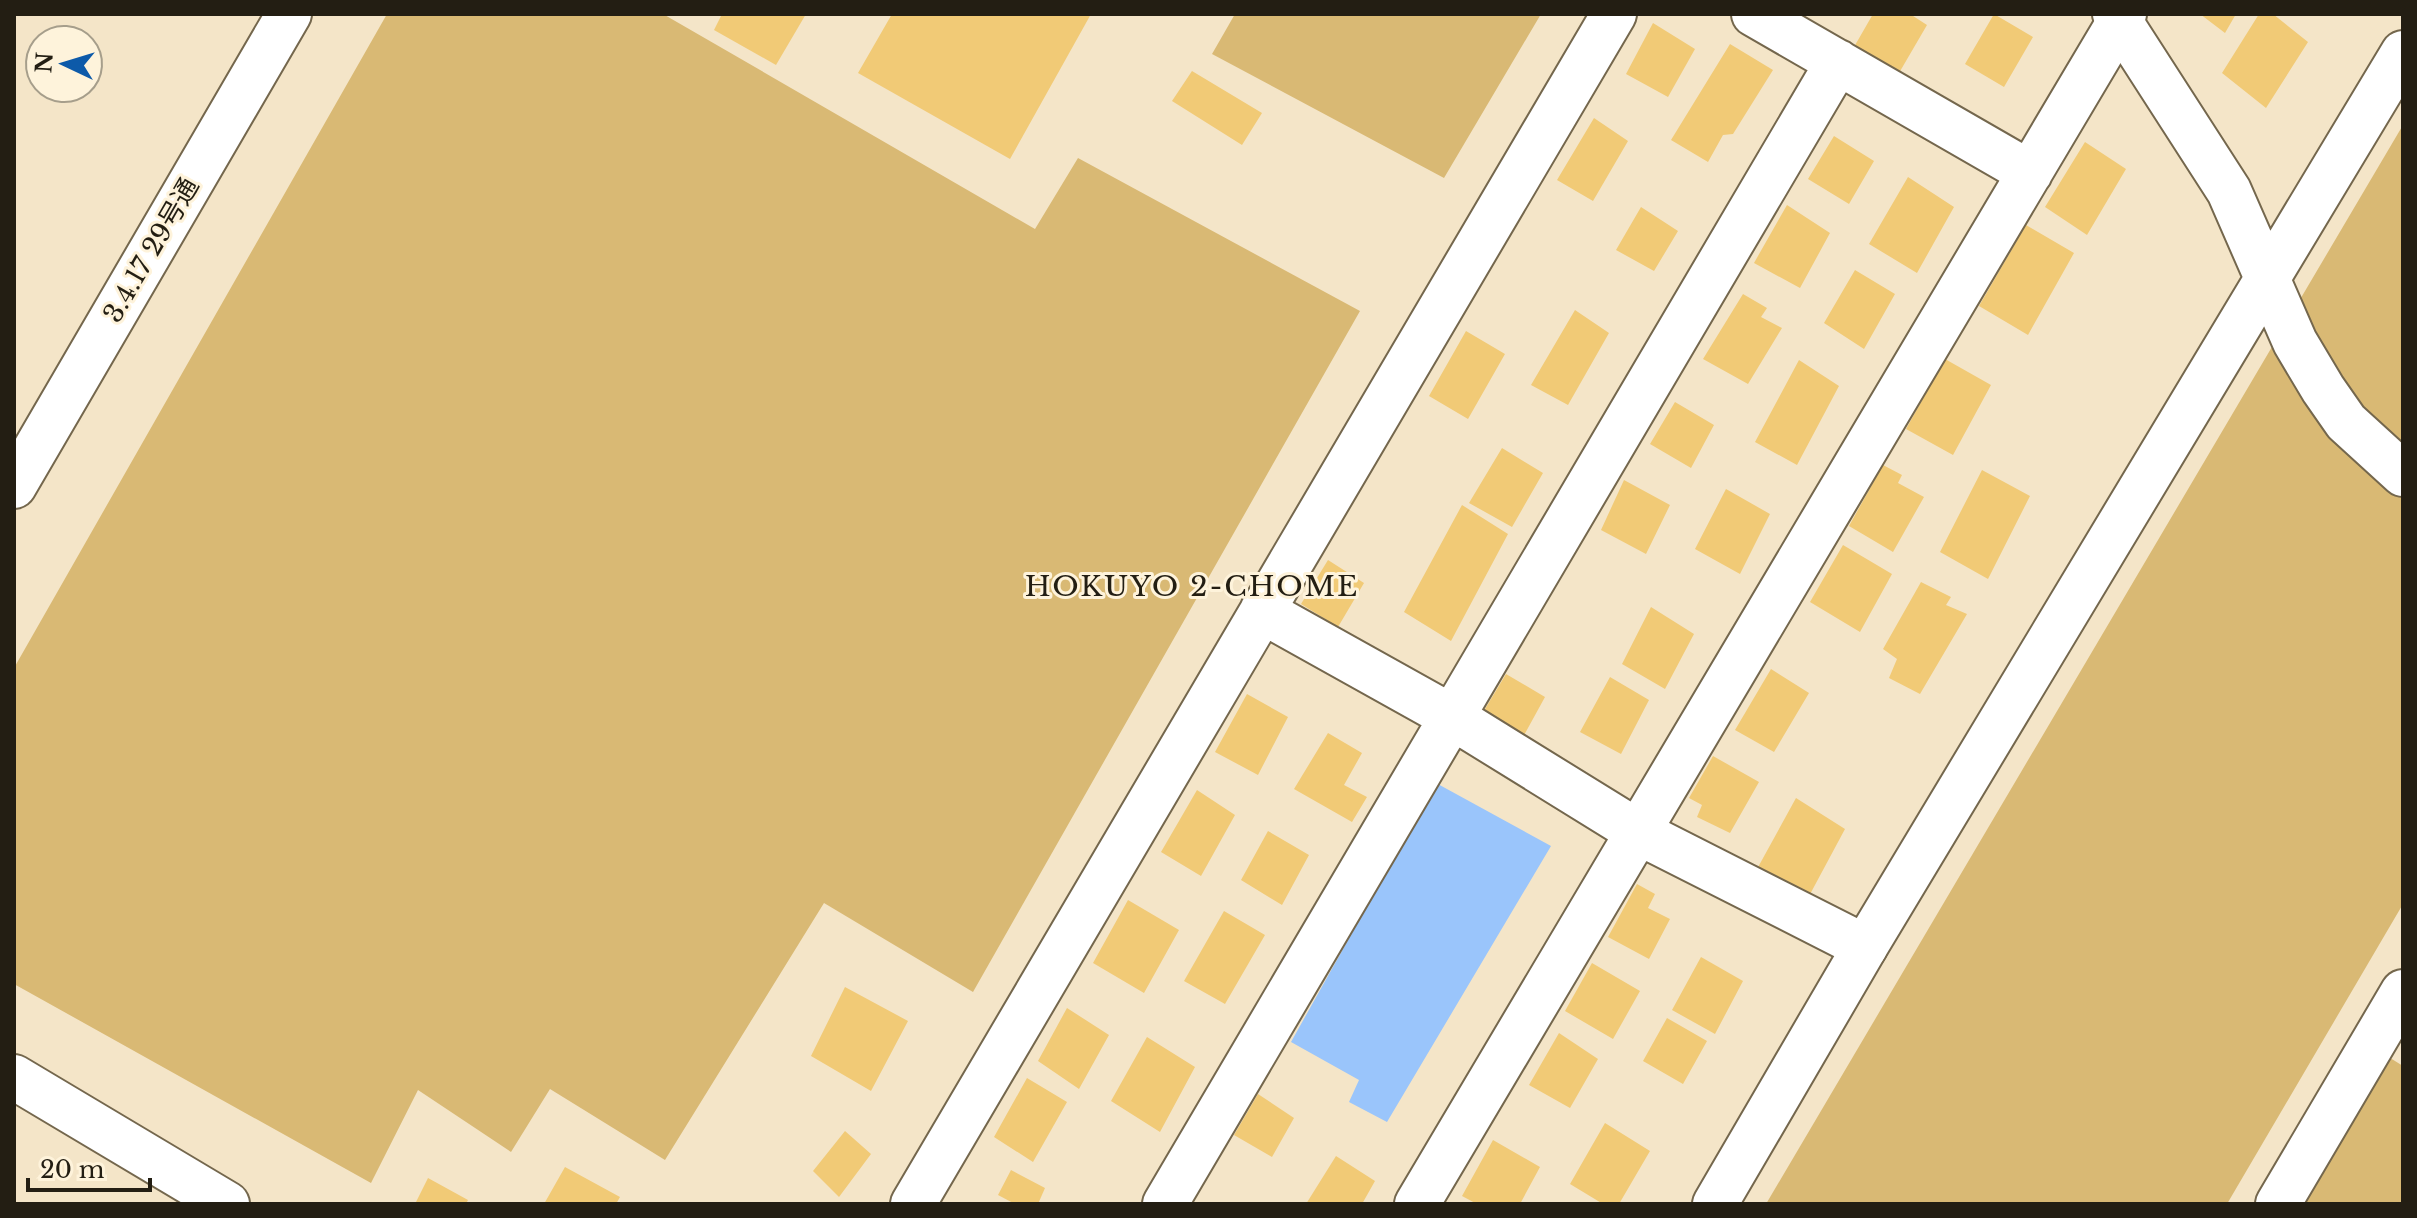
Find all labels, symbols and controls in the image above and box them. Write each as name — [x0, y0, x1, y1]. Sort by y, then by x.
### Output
north arrow — [24, 24, 104, 104]
text: N — [30, 51, 59, 74]
street label: 3.4.17 29号通 — [97, 172, 205, 328]
district label: HOKUYO 2-CHOME — [1025, 569, 1359, 604]
scale bar — [28, 1142, 150, 1192]
text: 20 m — [40, 1155, 105, 1184]

